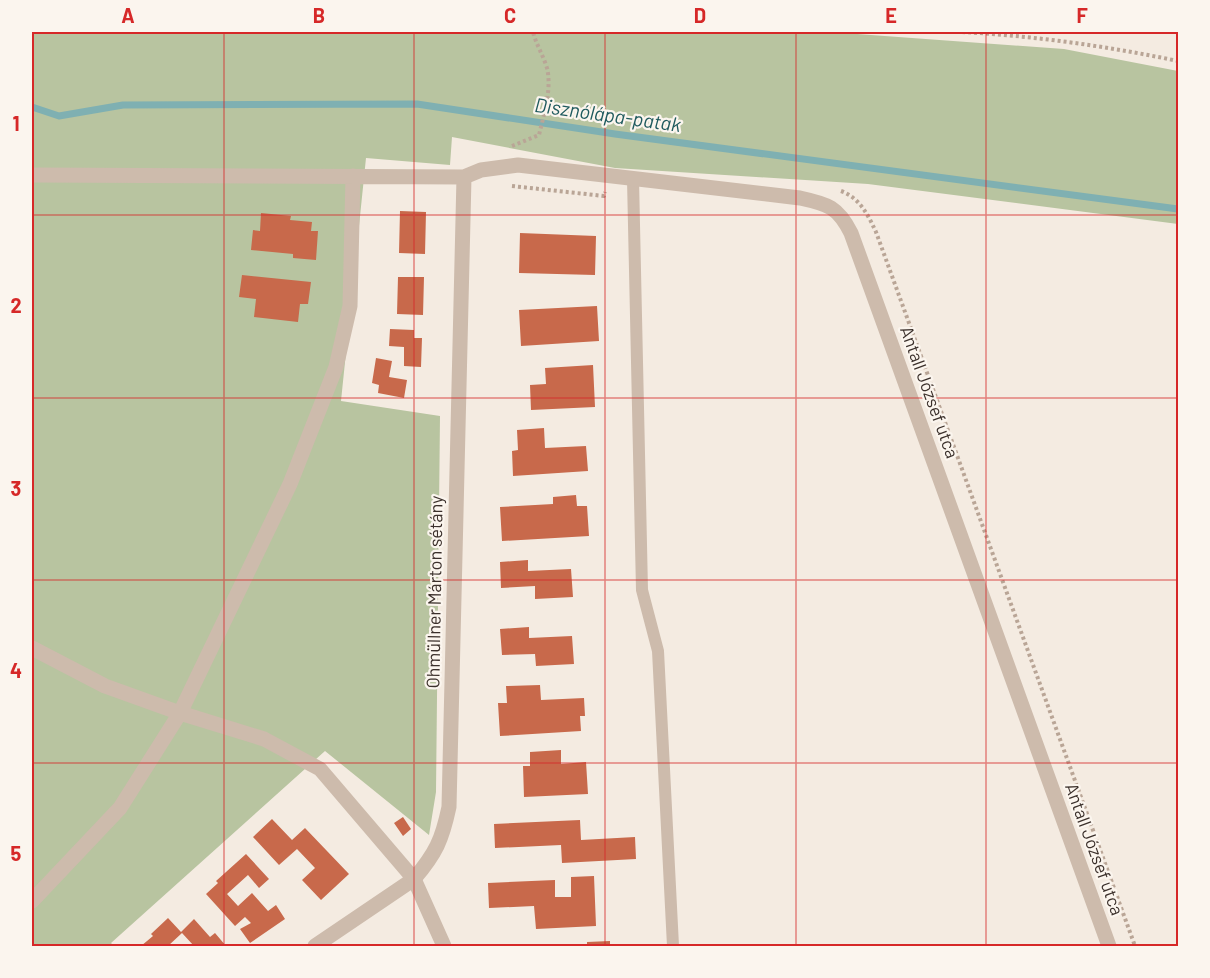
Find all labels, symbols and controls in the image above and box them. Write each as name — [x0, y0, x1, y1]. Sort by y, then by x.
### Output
text: A — [121, 3, 135, 27]
text: B — [313, 3, 325, 27]
text: C — [504, 3, 516, 27]
text: D — [694, 3, 706, 27]
text: E — [885, 3, 897, 27]
text: F — [1076, 3, 1088, 27]
water label: Disznólápa-patak — [533, 92, 683, 136]
text: 1 — [12, 111, 20, 135]
text: 2 — [10, 293, 22, 317]
street label: Antall József utca — [896, 323, 964, 461]
text: 3 — [11, 476, 21, 500]
street label: Ohmüllner Márton sétány — [421, 495, 447, 689]
text: 4 — [10, 658, 22, 682]
street label: Antall József utca — [1061, 780, 1129, 918]
text: 5 — [11, 841, 22, 865]

